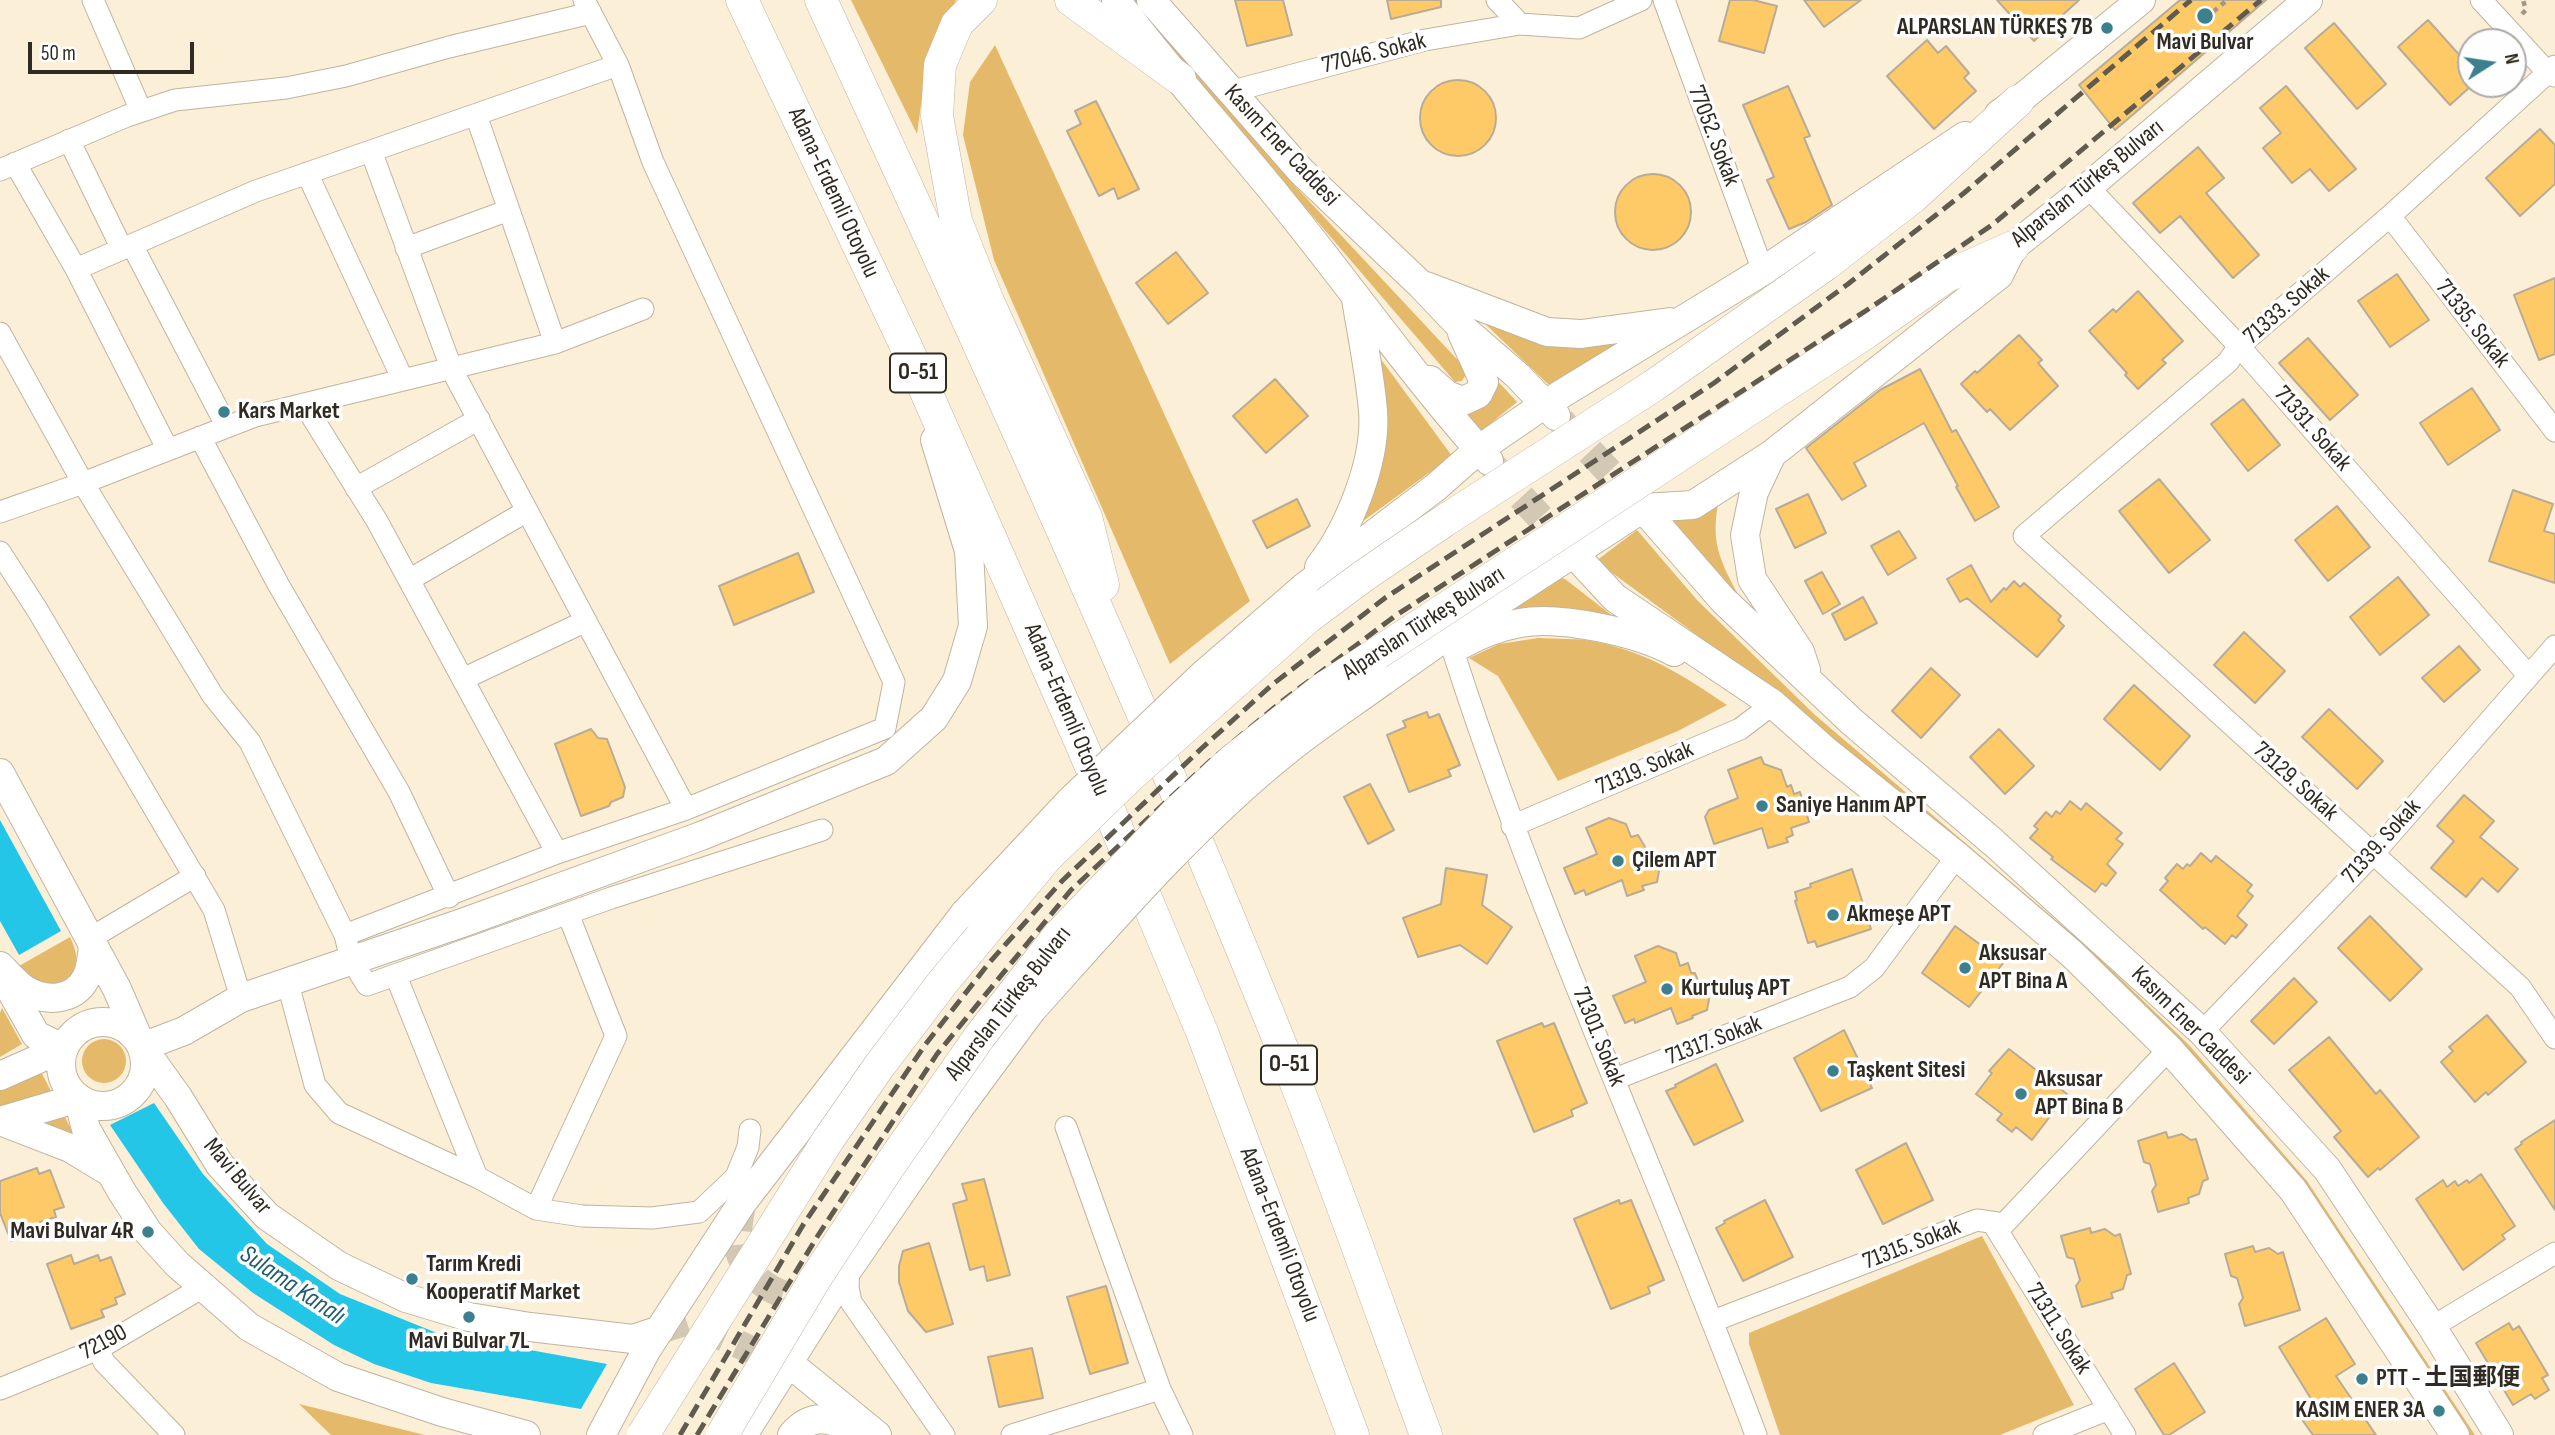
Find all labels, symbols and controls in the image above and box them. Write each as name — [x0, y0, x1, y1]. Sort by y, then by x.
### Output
marker: Mavi Bulvar — [2195, 6, 2215, 26]
place label: ALPARSLAN TÜRKEŞ 7B — [1897, 14, 2093, 42]
marker: ALPARSLAN TÜRKEŞ 7B — [2099, 20, 2115, 36]
street label: 77046. Sokak — [1319, 27, 1429, 81]
scale bar — [32, 28, 198, 72]
north arrow — [2457, 28, 2527, 98]
place label: Mavi Bulvar — [2156, 29, 2254, 57]
text: 50 m — [41, 41, 76, 66]
text: N — [2499, 52, 2523, 66]
street label: Kasım Ener Caddesi — [1217, 79, 1345, 213]
street label: 77052. Sokak — [1681, 82, 1745, 190]
street label: Adana-Erdemli Otoyolu — [781, 103, 885, 283]
street label: Alparslan Türkeş Bulvarı — [2006, 114, 2170, 254]
street label: 71333. Sokak — [2238, 261, 2336, 351]
street label: 71335. Sokak — [2429, 274, 2515, 374]
road number: O-51 — [890, 354, 946, 392]
street label: 71331. Sokak — [2267, 381, 2357, 477]
place label: Kars Market — [238, 398, 340, 426]
marker: Kars Market — [216, 404, 232, 420]
street label: Alparslan Türkeş Bulvarı — [1337, 561, 1511, 687]
street label: Adana-Erdemli Otoyolu — [1017, 619, 1115, 801]
street label: 71319. Sokak — [1592, 736, 1698, 802]
street label: 73129. Sokak — [2247, 736, 2343, 828]
place label: Saniye Hanım APT — [1776, 792, 1927, 820]
street label: 71339. Sokak — [2336, 794, 2428, 890]
marker: Saniye Hanım APT — [1754, 798, 1770, 814]
place label: Çilem APT — [1632, 847, 1717, 875]
marker: Çilem APT — [1610, 853, 1626, 869]
place label: Akmeşe APT — [1847, 901, 1951, 929]
marker: Akmeşe APT — [1825, 907, 1841, 923]
street label: Alparslan Türkeş Bulvarı — [940, 921, 1078, 1087]
place label: Aksusar APT Bina A — [1979, 940, 2067, 996]
marker: Aksusar APT Bina A — [1957, 960, 1973, 976]
street label: Kasım Ener Caddesi — [2125, 961, 2255, 1091]
place label: Kurtuluş APT — [1681, 975, 1790, 1003]
marker: Kurtuluş APT — [1659, 981, 1675, 997]
street label: 71301. Sokak — [1565, 983, 1631, 1091]
street label: 71317. Sokak — [1662, 1010, 1766, 1072]
road number: O-51 — [1261, 1046, 1317, 1084]
place label: Taşkent Sitesi — [1847, 1057, 1965, 1085]
marker: Taşkent Sitesi — [1825, 1063, 1841, 1079]
place label: Aksusar APT Bina B — [2035, 1066, 2123, 1122]
marker: Aksusar APT Bina B — [2013, 1086, 2029, 1102]
street label: Mavi Bulvar — [197, 1133, 277, 1221]
street label: Adana-Erdemli Otoyolu — [1232, 1144, 1326, 1326]
street label: 71315. Sokak — [1859, 1213, 1965, 1277]
place label: Mavi Bulvar 4R — [10, 1218, 134, 1246]
marker: Mavi Bulvar 4R — [140, 1224, 156, 1240]
water label: Sulama Kanalı — [233, 1239, 351, 1333]
place label: Tarım Kredi Kooperatif Market — [426, 1251, 580, 1307]
marker: Tarım Kredi Kooperatif Market — [404, 1271, 420, 1287]
street label: 71311. Sokak — [2019, 1278, 2097, 1380]
marker: Mavi Bulvar 7L — [461, 1309, 477, 1325]
street label: 72190 — [75, 1319, 133, 1367]
place label: Mavi Bulvar 7L — [408, 1328, 530, 1356]
place label: PTT - 土国郵便 — [2376, 1365, 2521, 1393]
marker: PTT - 土国郵便 — [2354, 1371, 2370, 1387]
place label: KASIM ENER 3A — [2295, 1397, 2425, 1425]
marker: KASIM ENER 3A — [2431, 1403, 2447, 1419]

